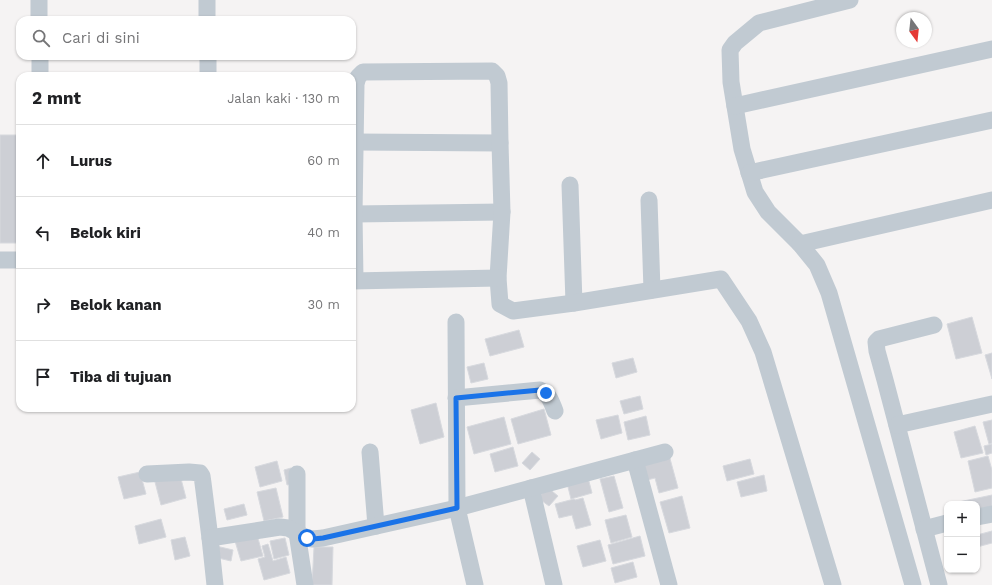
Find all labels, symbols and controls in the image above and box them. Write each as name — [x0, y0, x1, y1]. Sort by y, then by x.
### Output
north arrow — [896, 12, 932, 48]
search box — [16, 16, 356, 60]
icon: search — [30, 27, 52, 49]
text: Cari di sini — [62, 29, 140, 47]
text: 2 mnt — [32, 88, 81, 108]
text: Jalan kaki · 130 m — [227, 91, 340, 106]
icon: ahead — [32, 150, 54, 172]
text: Lurus — [70, 152, 112, 170]
text: 60 m — [307, 153, 340, 168]
icon: left — [32, 222, 54, 244]
text: Belok kiri — [70, 224, 141, 242]
text: 40 m — [307, 225, 340, 240]
icon: right — [32, 294, 54, 316]
text: Belok kanan — [70, 296, 161, 314]
text: 30 m — [308, 297, 340, 312]
icon: arrive — [32, 366, 54, 388]
text: Tiba di tujuan — [70, 368, 172, 386]
route end — [537, 384, 555, 402]
map controls — [944, 501, 980, 573]
button: + — [944, 501, 980, 537]
route start — [298, 529, 316, 547]
button: − — [944, 537, 980, 573]

